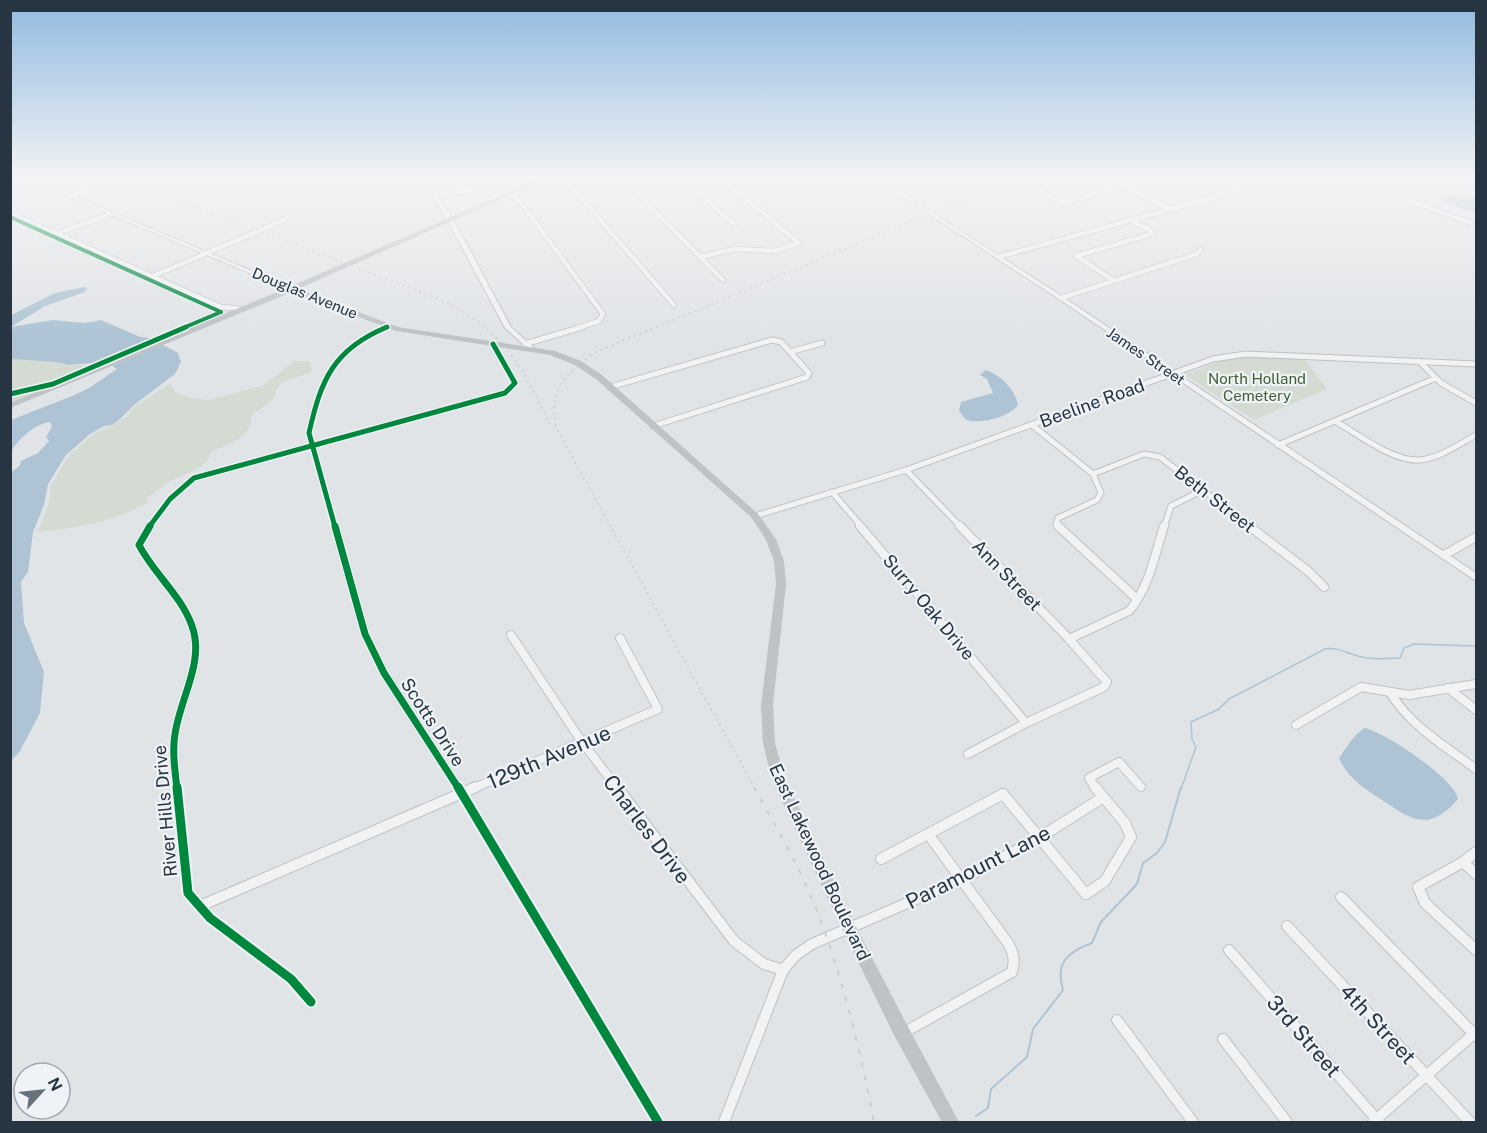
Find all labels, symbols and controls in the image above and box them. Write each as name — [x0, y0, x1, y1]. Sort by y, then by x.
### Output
street label: Douglas Avenue — [250, 264, 360, 322]
street label: James Street — [1104, 324, 1188, 388]
park label: North Holland Cemetery — [1208, 370, 1306, 404]
street label: Beeline Road — [1037, 374, 1147, 432]
street label: Beth Street — [1171, 461, 1259, 537]
street label: Ann Street — [968, 535, 1046, 615]
street label: Surry Oak Drive — [879, 550, 979, 664]
street label: Scotts Drive — [397, 674, 469, 770]
street label: 129th Avenue — [484, 720, 614, 794]
street label: River Hills Drive — [149, 744, 181, 878]
street label: East Lakewood Boulevard — [765, 760, 875, 964]
street label: Charles Drive — [598, 770, 696, 888]
street label: Paramount Lane — [902, 820, 1054, 914]
street label: 4th Street — [1335, 979, 1421, 1069]
street label: 3rd Street — [1262, 990, 1346, 1082]
north arrow — [12, 1061, 72, 1121]
text: N — [44, 1075, 66, 1094]

